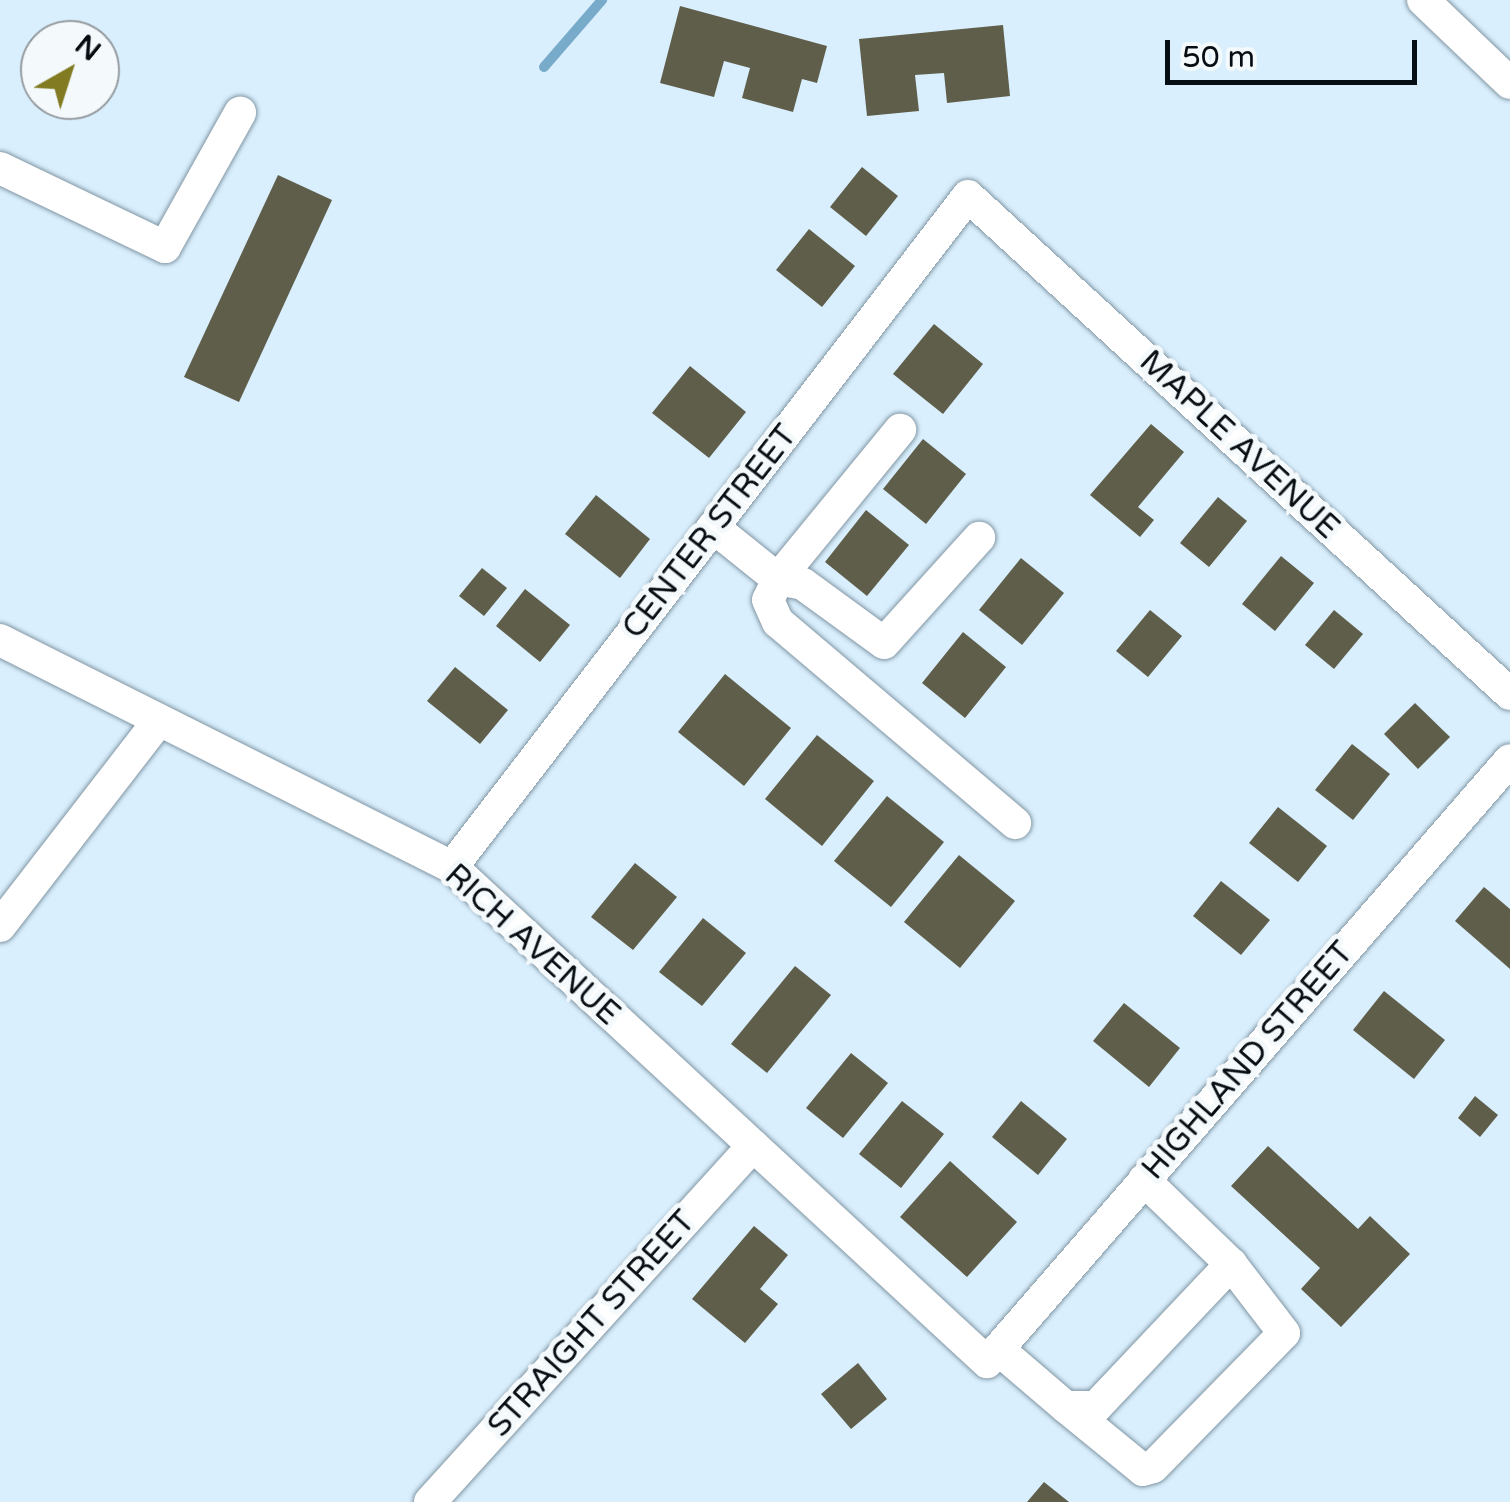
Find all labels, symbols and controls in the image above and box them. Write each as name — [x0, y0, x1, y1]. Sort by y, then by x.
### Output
north arrow — [20, 20, 120, 120]
scale bar — [1170, 20, 1422, 82]
text: N — [68, 28, 107, 69]
text: 50 m — [1182, 39, 1255, 76]
street label: MAPLE AVENUE — [1131, 343, 1347, 547]
street label: CENTER STREET — [615, 418, 805, 646]
street label: RICH AVENUE — [437, 856, 627, 1034]
street label: HIGHLAND STREET — [1134, 934, 1362, 1188]
street label: STRAIGHT STREET — [480, 1203, 704, 1445]

